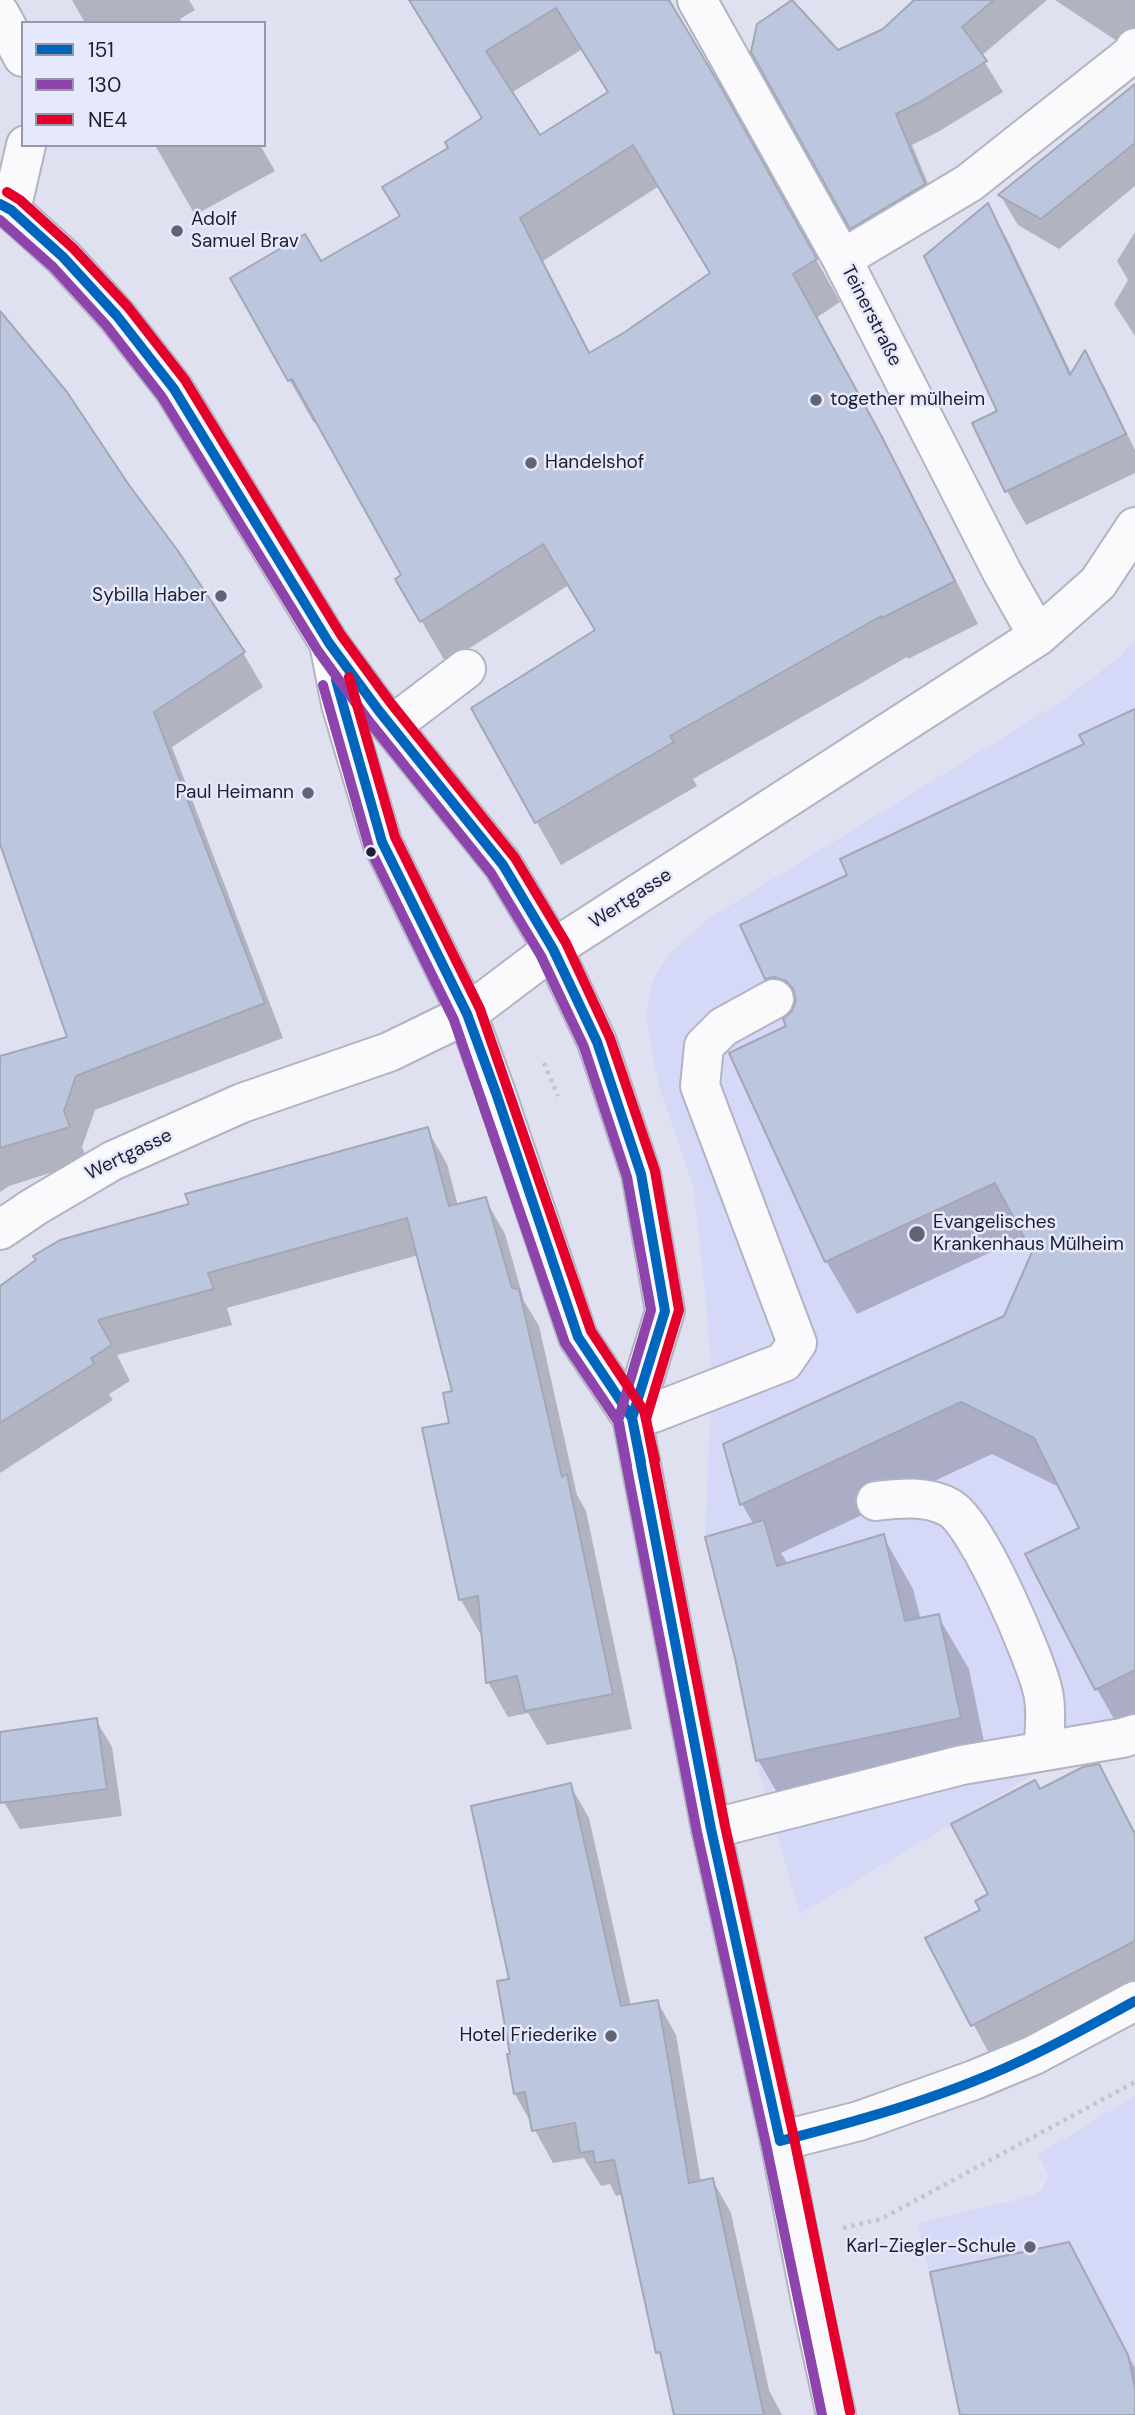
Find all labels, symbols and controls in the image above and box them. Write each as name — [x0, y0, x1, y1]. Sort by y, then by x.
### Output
legend — [21, 21, 266, 147]
text: 151 — [88, 36, 114, 64]
text: 130 — [88, 71, 121, 99]
text: NE4 — [88, 106, 127, 134]
place label: Adolf Samuel Brav — [191, 209, 299, 253]
marker: Adolf Samuel Brav — [169, 223, 185, 239]
street label: Teinerstraße — [836, 262, 906, 370]
place label: together mülheim — [830, 389, 985, 411]
marker: together mülheim — [808, 392, 824, 408]
place label: Handelshof — [545, 452, 644, 474]
marker: Handelshof — [523, 455, 539, 471]
place label: Sybilla Haber — [92, 585, 207, 607]
marker: Sybilla Haber — [213, 588, 229, 604]
place label: Paul Heimann — [176, 782, 294, 804]
marker: Paul Heimann — [300, 785, 316, 801]
unlabelled marker — [364, 845, 378, 859]
street label: Wertgasse — [586, 864, 676, 934]
street label: Wertgasse — [82, 1124, 176, 1186]
place label: Evangelisches Krankenhaus Mülheim — [933, 1212, 1124, 1256]
marker: Evangelisches Krankenhaus Mülheim — [907, 1224, 927, 1244]
place label: Hotel Friederike — [459, 2025, 597, 2047]
marker: Hotel Friederike — [603, 2028, 619, 2044]
place label: Karl-Ziegler-Schule — [846, 2236, 1016, 2258]
marker: Karl-Ziegler-Schule — [1022, 2239, 1038, 2255]

